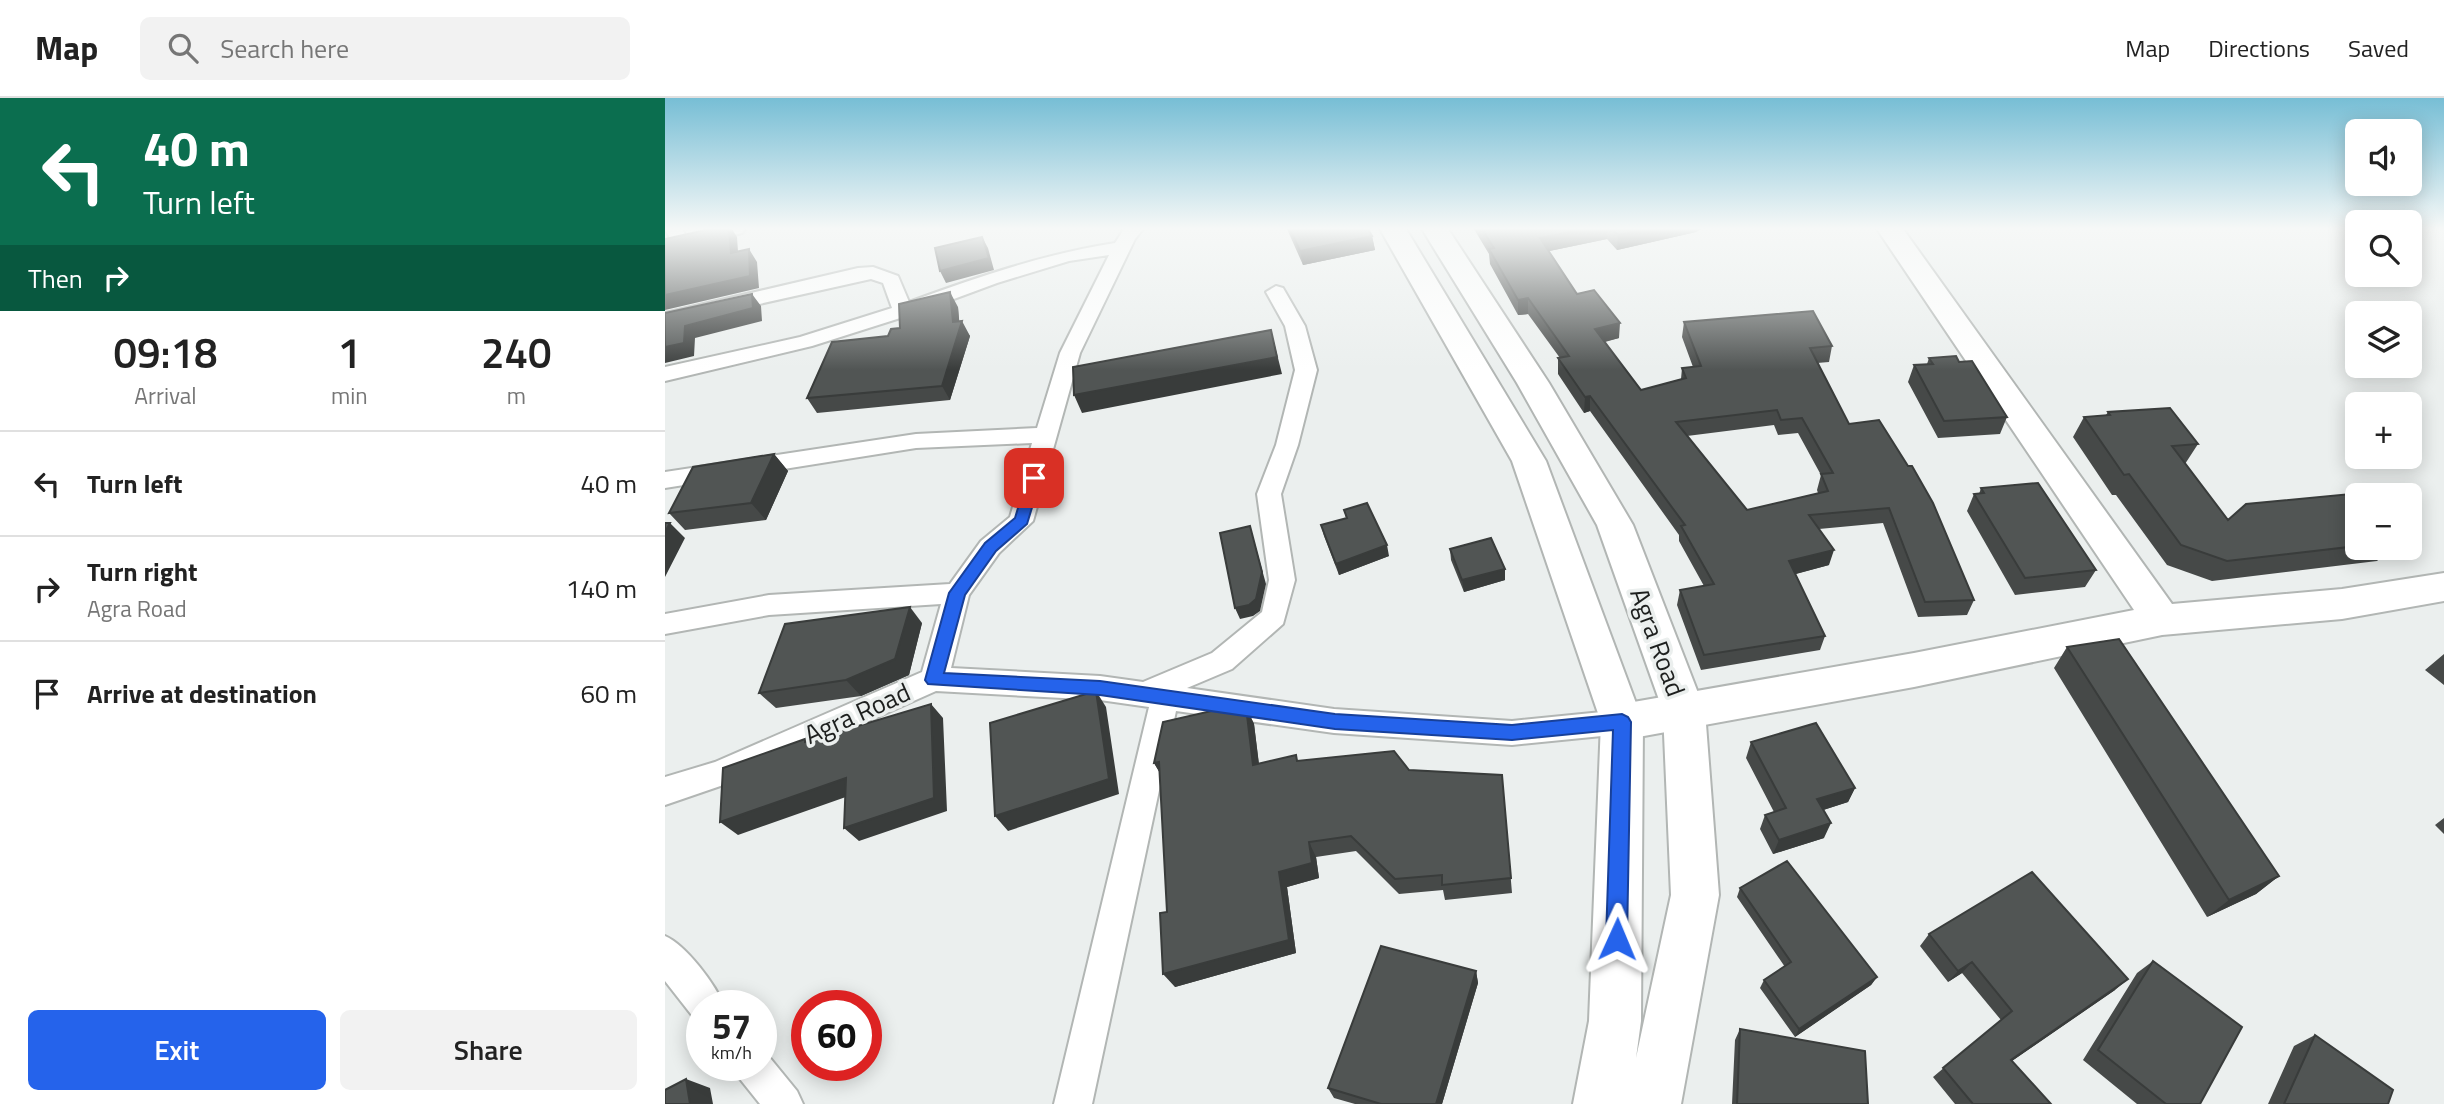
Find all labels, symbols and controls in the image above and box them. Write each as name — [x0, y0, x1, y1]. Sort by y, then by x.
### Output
search box — [140, 17, 630, 80]
text: Map — [35, 23, 98, 73]
icon: search — [164, 29, 202, 67]
text: Search here — [220, 29, 349, 68]
text: Map — [2125, 30, 2170, 66]
text: Directions — [2208, 30, 2310, 66]
text: Saved — [2348, 30, 2409, 66]
text: 40 m — [143, 110, 250, 185]
map controls — [2345, 119, 2422, 560]
button: sound — [2345, 119, 2422, 196]
icon: left — [28, 126, 119, 217]
text: Turn left — [143, 178, 255, 226]
button: search — [2345, 210, 2422, 287]
text: Then — [28, 259, 83, 298]
icon: right — [97, 259, 135, 297]
button: layers — [2345, 301, 2422, 378]
text: 09:18 — [113, 320, 218, 384]
text: 1 — [338, 320, 361, 384]
text: 240 — [481, 320, 552, 384]
text: Arrival — [134, 378, 197, 413]
text: min — [331, 378, 368, 413]
text: m — [507, 378, 526, 413]
button: + — [2345, 392, 2422, 469]
pin — [1004, 448, 1064, 508]
icon: arrive — [1015, 459, 1053, 497]
text: Turn left — [87, 464, 182, 503]
text: 40 m — [580, 464, 637, 503]
icon: left — [28, 465, 66, 503]
button: − — [2345, 483, 2422, 560]
text: Turn right — [87, 552, 198, 591]
text: 140 m — [566, 569, 637, 608]
icon: right — [28, 570, 66, 608]
street label: Agra Road — [1620, 582, 1696, 702]
text: Agra Road — [87, 591, 187, 626]
street label: Agra Road — [798, 672, 916, 754]
text: Arrive at destination — [87, 674, 317, 713]
text: 60 m — [580, 674, 637, 713]
icon: arrive — [28, 675, 66, 713]
position arrow — [1580, 902, 1654, 976]
speed limit sign: 60 — [791, 990, 882, 1081]
text: 57 — [712, 999, 751, 1053]
button: Exit — [28, 1010, 326, 1090]
button: Share — [340, 1010, 637, 1090]
text: km/h — [711, 1039, 752, 1066]

